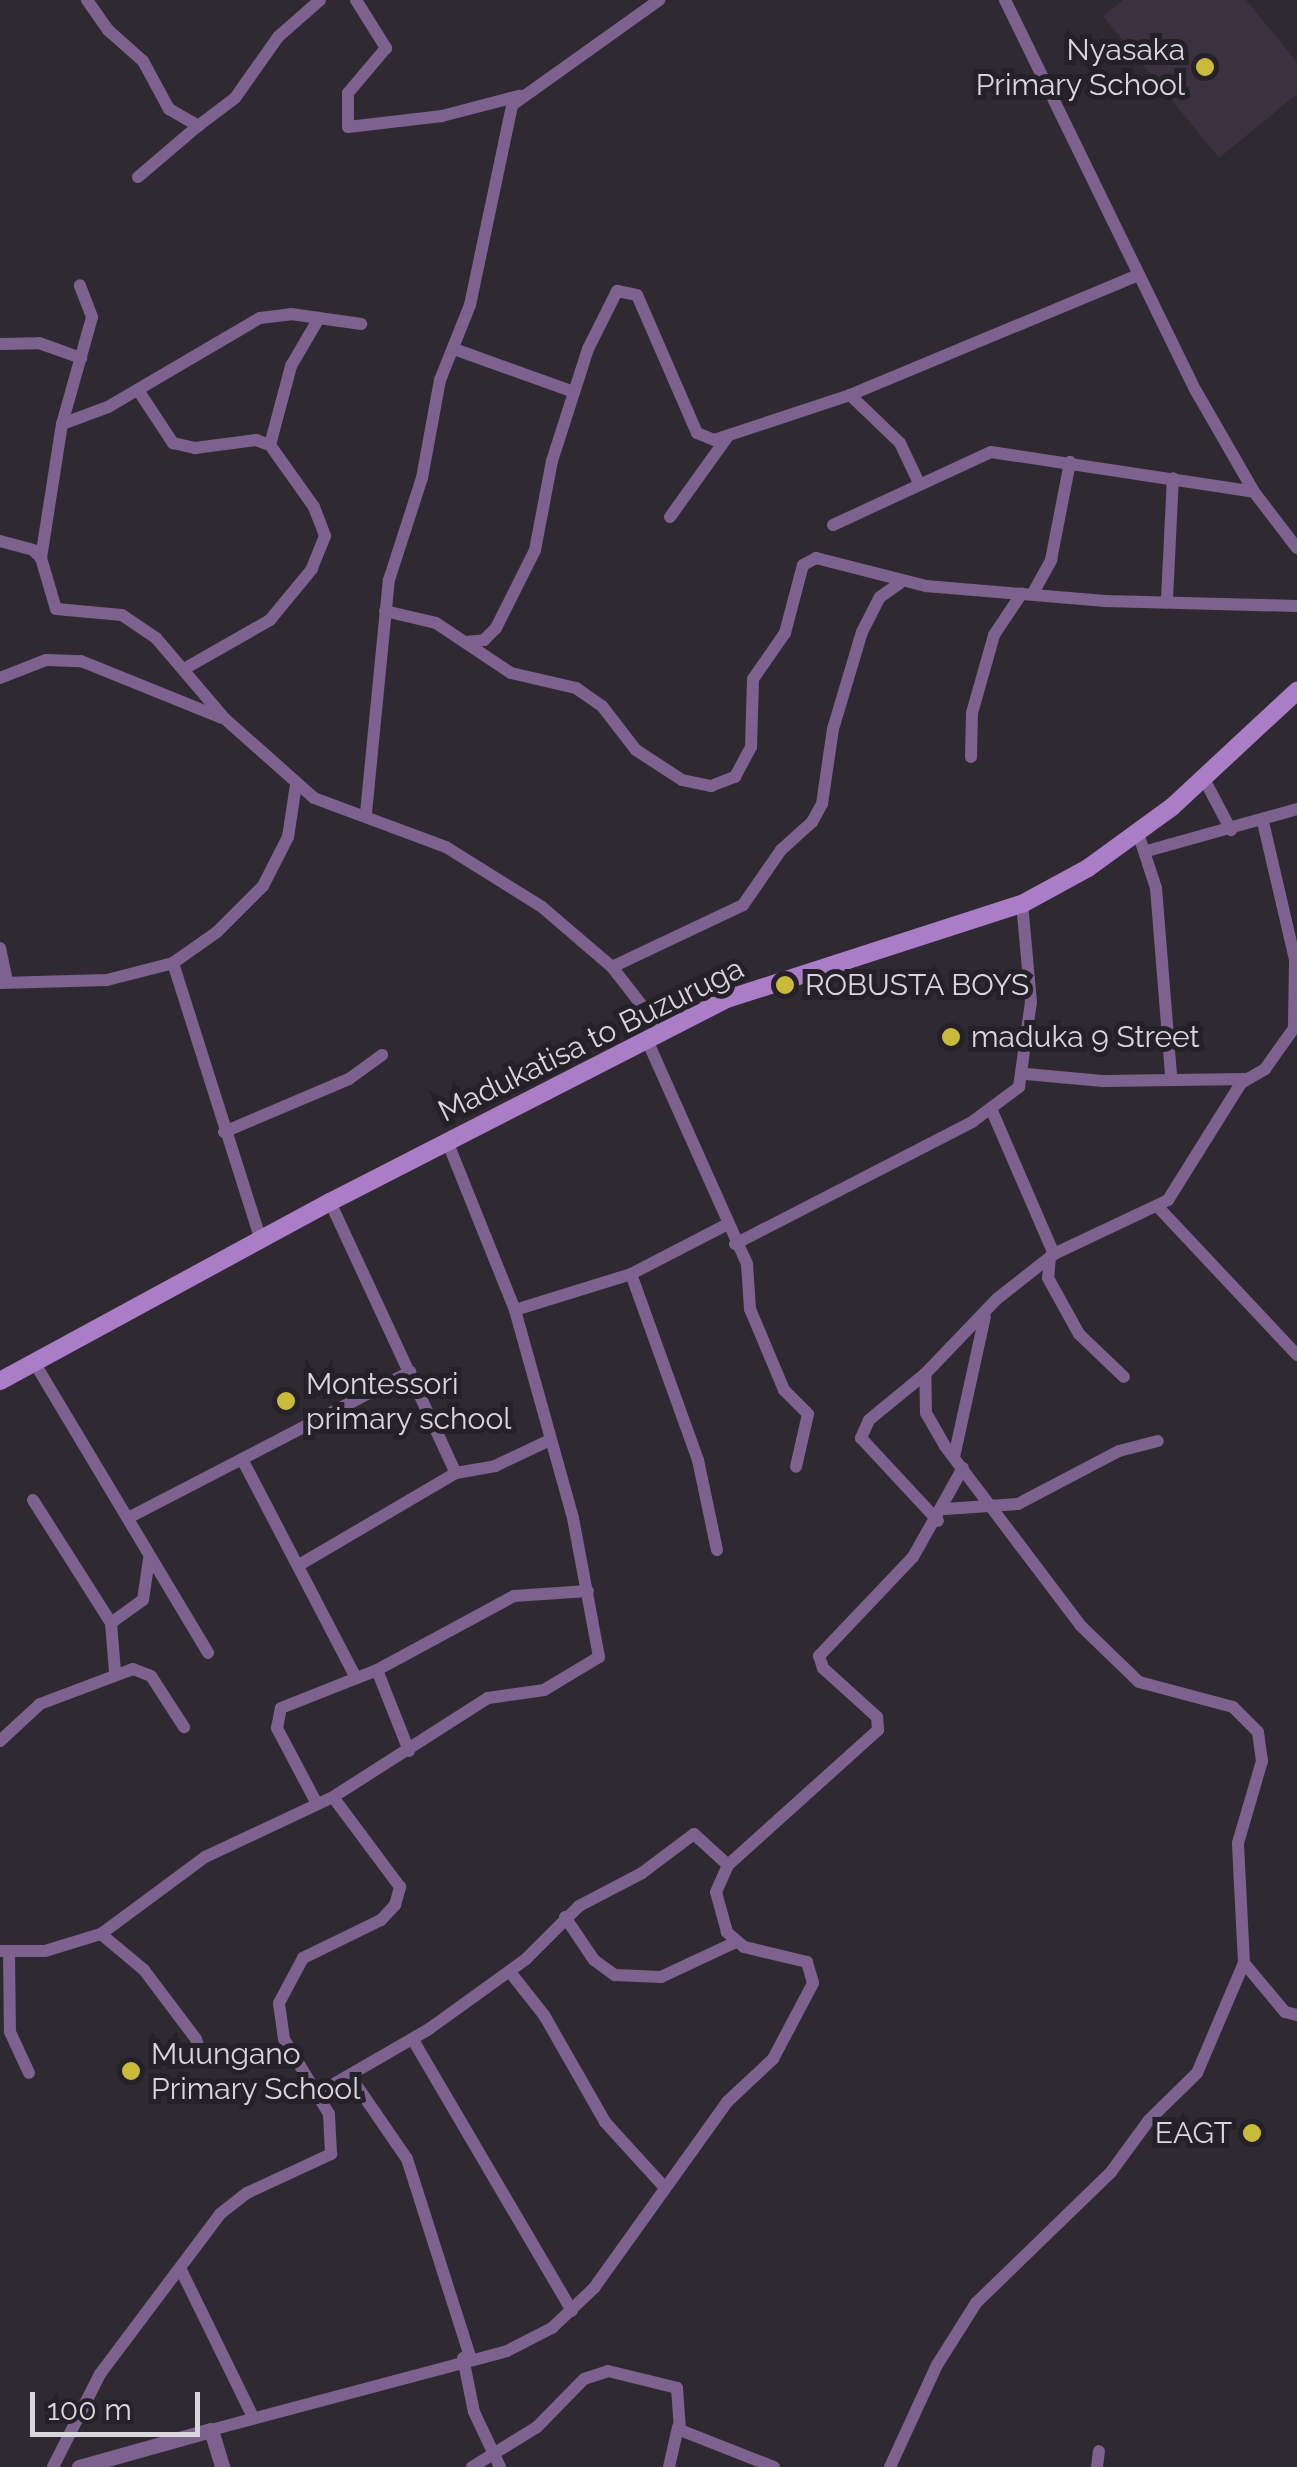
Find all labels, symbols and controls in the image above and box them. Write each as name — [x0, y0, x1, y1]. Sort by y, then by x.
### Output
place label: Nyasaka Primary School — [975, 32, 1185, 102]
marker: Nyasaka Primary School — [1194, 56, 1216, 78]
street label: Madukatisa to Buzuruga — [433, 950, 749, 1130]
place label: ROBUSTA BOYS — [805, 967, 1030, 1003]
marker: ROBUSTA BOYS — [774, 974, 796, 996]
place label: maduka 9 Street — [971, 1019, 1200, 1055]
marker: maduka 9 Street — [940, 1026, 962, 1048]
place label: Montessori primary school — [306, 1366, 512, 1436]
marker: Montessori primary school — [275, 1390, 297, 1412]
place label: Muungano Primary School — [151, 2036, 361, 2106]
marker: Muungano Primary School — [120, 2060, 142, 2082]
place label: EAGT — [1155, 2115, 1232, 2151]
marker: EAGT — [1241, 2122, 1263, 2144]
scale bar — [35, 2372, 205, 2434]
text: 100 m — [47, 2392, 132, 2427]

